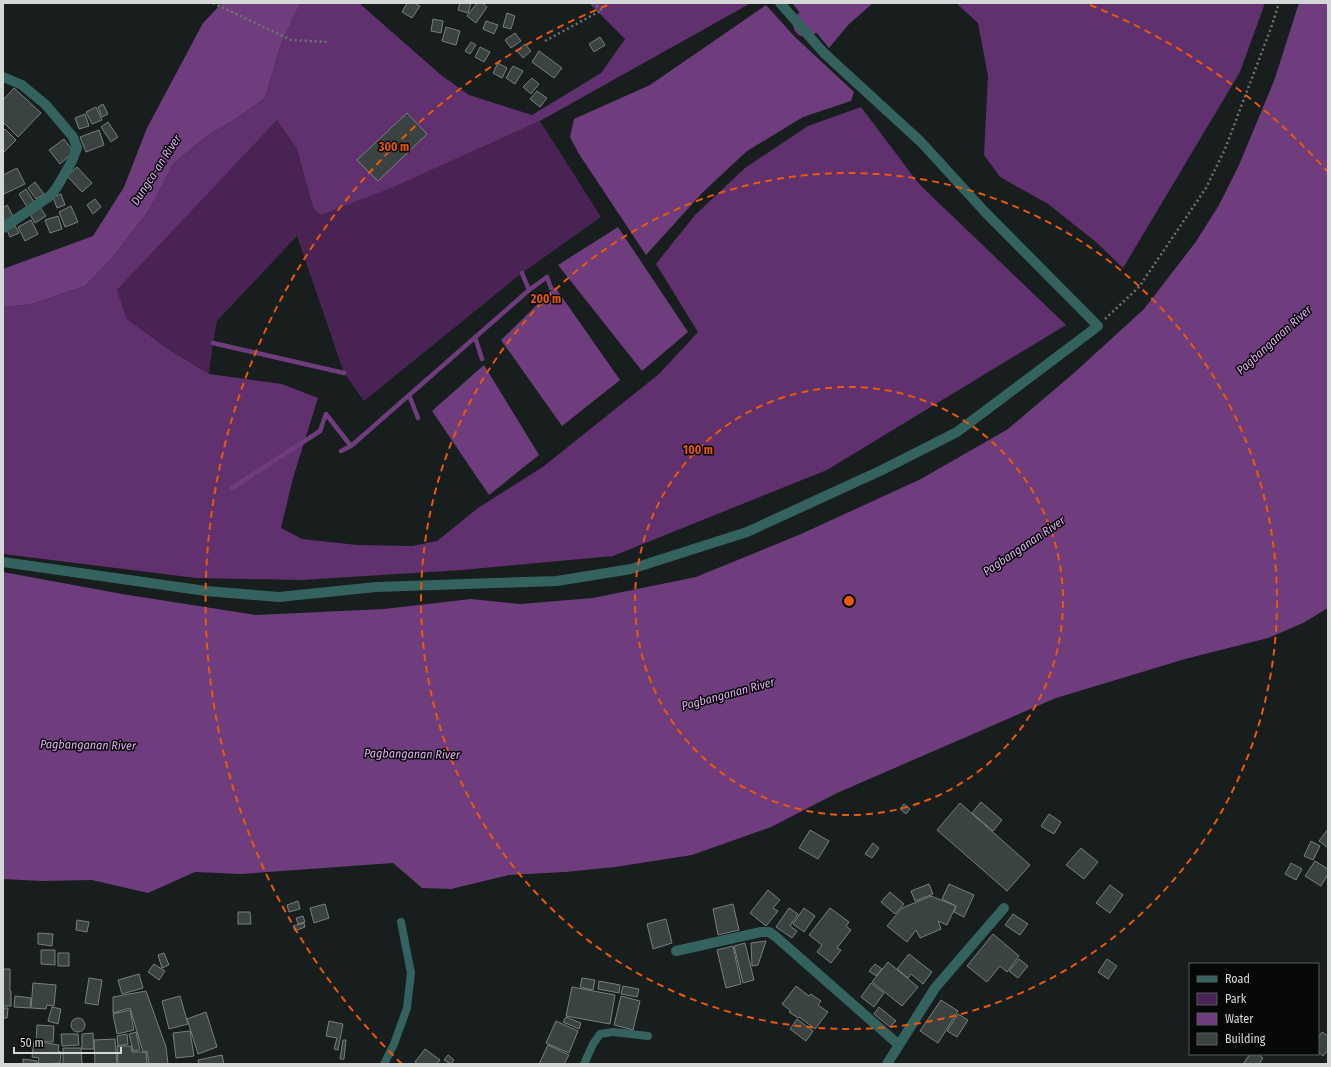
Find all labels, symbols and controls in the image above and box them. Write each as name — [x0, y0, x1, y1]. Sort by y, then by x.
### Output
water label: Dungca-an River — [128, 131, 184, 208]
text: 300 m — [378, 140, 409, 154]
text: 200 m — [530, 292, 561, 306]
water label: Pagbanganan River — [1234, 302, 1315, 377]
text: 100 m — [683, 443, 713, 457]
water label: Pagbanganan River — [980, 513, 1068, 579]
centre of rings — [842, 594, 856, 608]
water label: Pagbanganan River — [680, 675, 777, 713]
water label: Pagbanganan River — [40, 737, 137, 753]
water label: Pagbanganan River — [364, 746, 461, 762]
legend — [1189, 963, 1319, 1055]
text: Road — [1225, 972, 1250, 986]
text: Park — [1225, 992, 1247, 1006]
text: Water — [1225, 1012, 1254, 1026]
scale bar — [14, 1029, 121, 1055]
text: Building — [1225, 1032, 1266, 1046]
text: 50 m — [20, 1036, 44, 1050]

